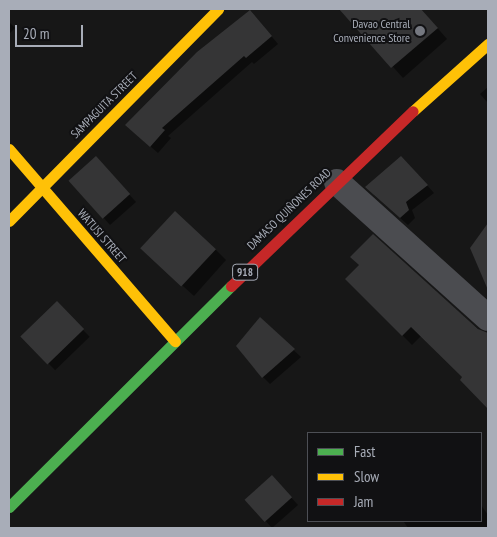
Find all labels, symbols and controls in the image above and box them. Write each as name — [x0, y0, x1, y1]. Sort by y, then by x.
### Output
scale bar — [18, 15, 85, 47]
place label: Davao Central Convenience Store — [333, 17, 410, 45]
text: 20 m — [23, 24, 49, 43]
marker: Davao Central Convenience Store — [414, 25, 426, 37]
street label: SAMPAGUITA STREET — [68, 69, 140, 141]
street label: DAMASO QUIÑONES ROAD — [244, 165, 334, 253]
street label: WATUSI STREET — [75, 206, 129, 266]
road number: 918 — [231, 264, 259, 280]
legend — [307, 432, 482, 522]
text: Fast — [354, 442, 375, 461]
text: Slow — [354, 467, 379, 486]
text: Jam — [354, 492, 373, 511]

